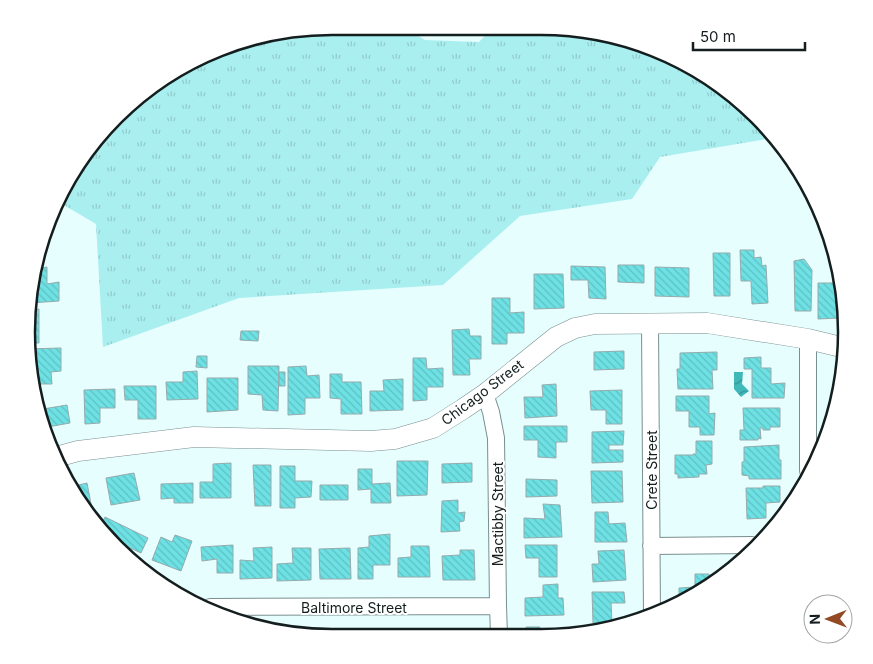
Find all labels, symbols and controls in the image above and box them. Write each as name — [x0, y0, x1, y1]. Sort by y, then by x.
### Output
scale bar — [693, 20, 806, 52]
text: 50 m — [700, 27, 736, 46]
street label: Chicago Street — [438, 355, 527, 428]
street label: Crete Street — [643, 430, 660, 510]
street label: Mactibby Street — [489, 461, 506, 566]
north arrow — [803, 594, 853, 644]
street label: Baltimore Street — [301, 599, 407, 616]
text: N — [806, 614, 823, 625]

